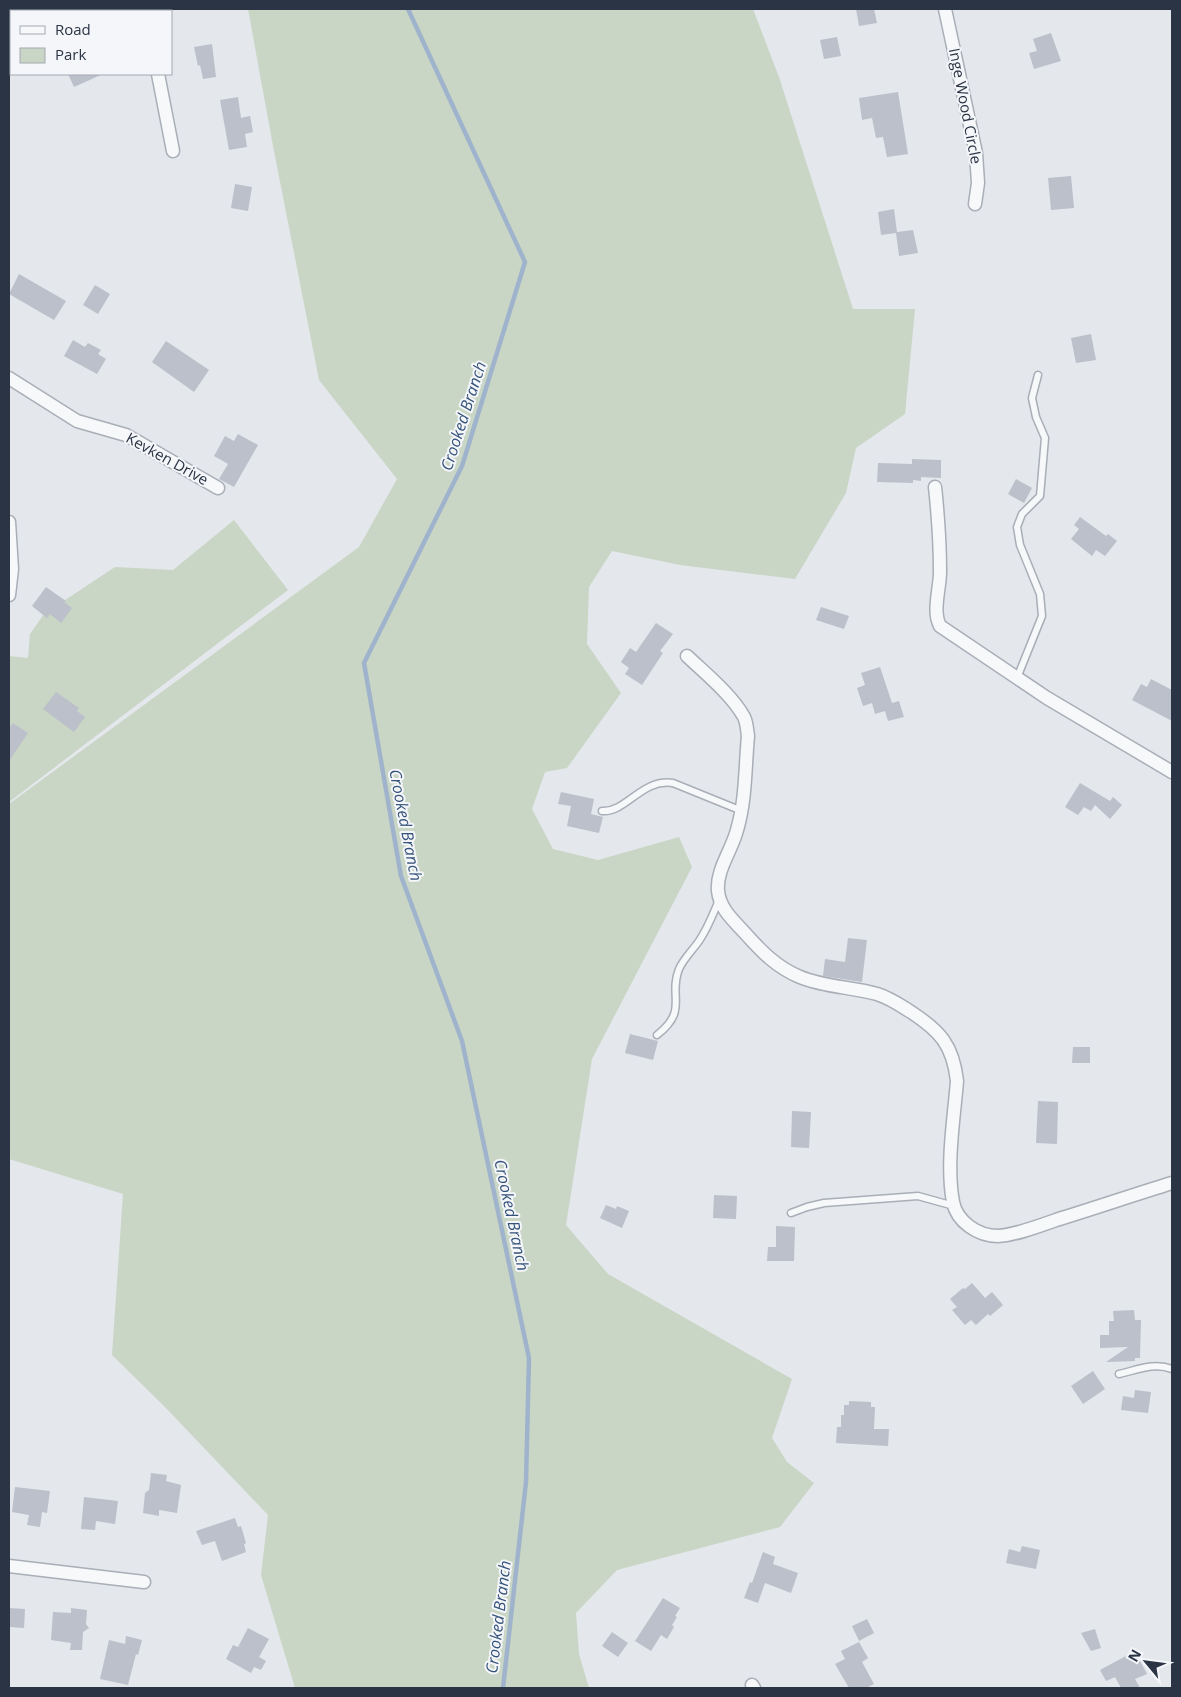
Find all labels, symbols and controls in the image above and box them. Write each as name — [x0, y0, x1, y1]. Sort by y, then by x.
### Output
legend — [10, 10, 172, 75]
text: Road — [55, 19, 91, 39]
text: Park — [55, 44, 86, 64]
street label: Inge Wood Circle — [945, 46, 987, 165]
water label: Crooked Branch — [435, 359, 491, 473]
street label: Kevken Drive — [123, 427, 212, 489]
water label: Crooked Branch — [384, 767, 428, 883]
water label: Crooked Branch — [489, 1157, 535, 1273]
water label: Crooked Branch — [480, 1559, 516, 1675]
north arrow — [1121, 1637, 1171, 1687]
text: N — [1123, 1646, 1145, 1665]

